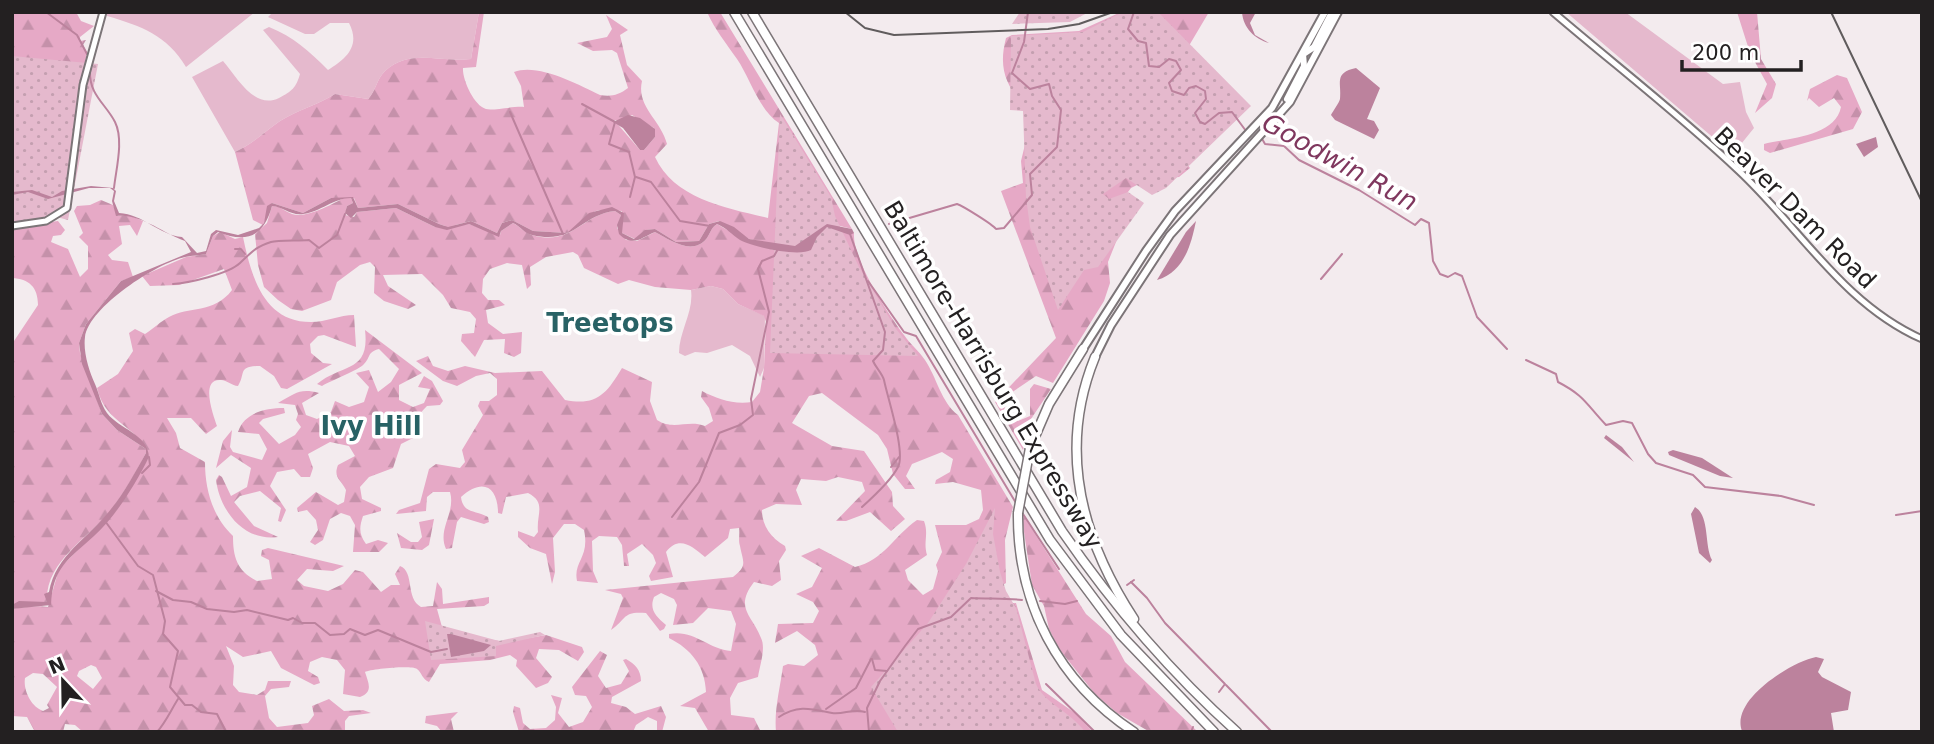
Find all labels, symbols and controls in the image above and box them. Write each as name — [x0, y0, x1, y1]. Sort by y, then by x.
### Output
scale bar — [1682, 28, 1801, 72]
text: 200 m — [1692, 41, 1759, 65]
water label: Goodwin Run — [1257, 107, 1423, 217]
street label: Beaver Dam Road — [1708, 121, 1882, 295]
street label: Baltimore-Harrisburg Expressway — [878, 196, 1108, 554]
district label: Treetops — [546, 308, 674, 338]
district label: Ivy Hill — [320, 411, 422, 441]
north arrow — [28, 646, 98, 716]
text: N — [45, 652, 68, 678]

